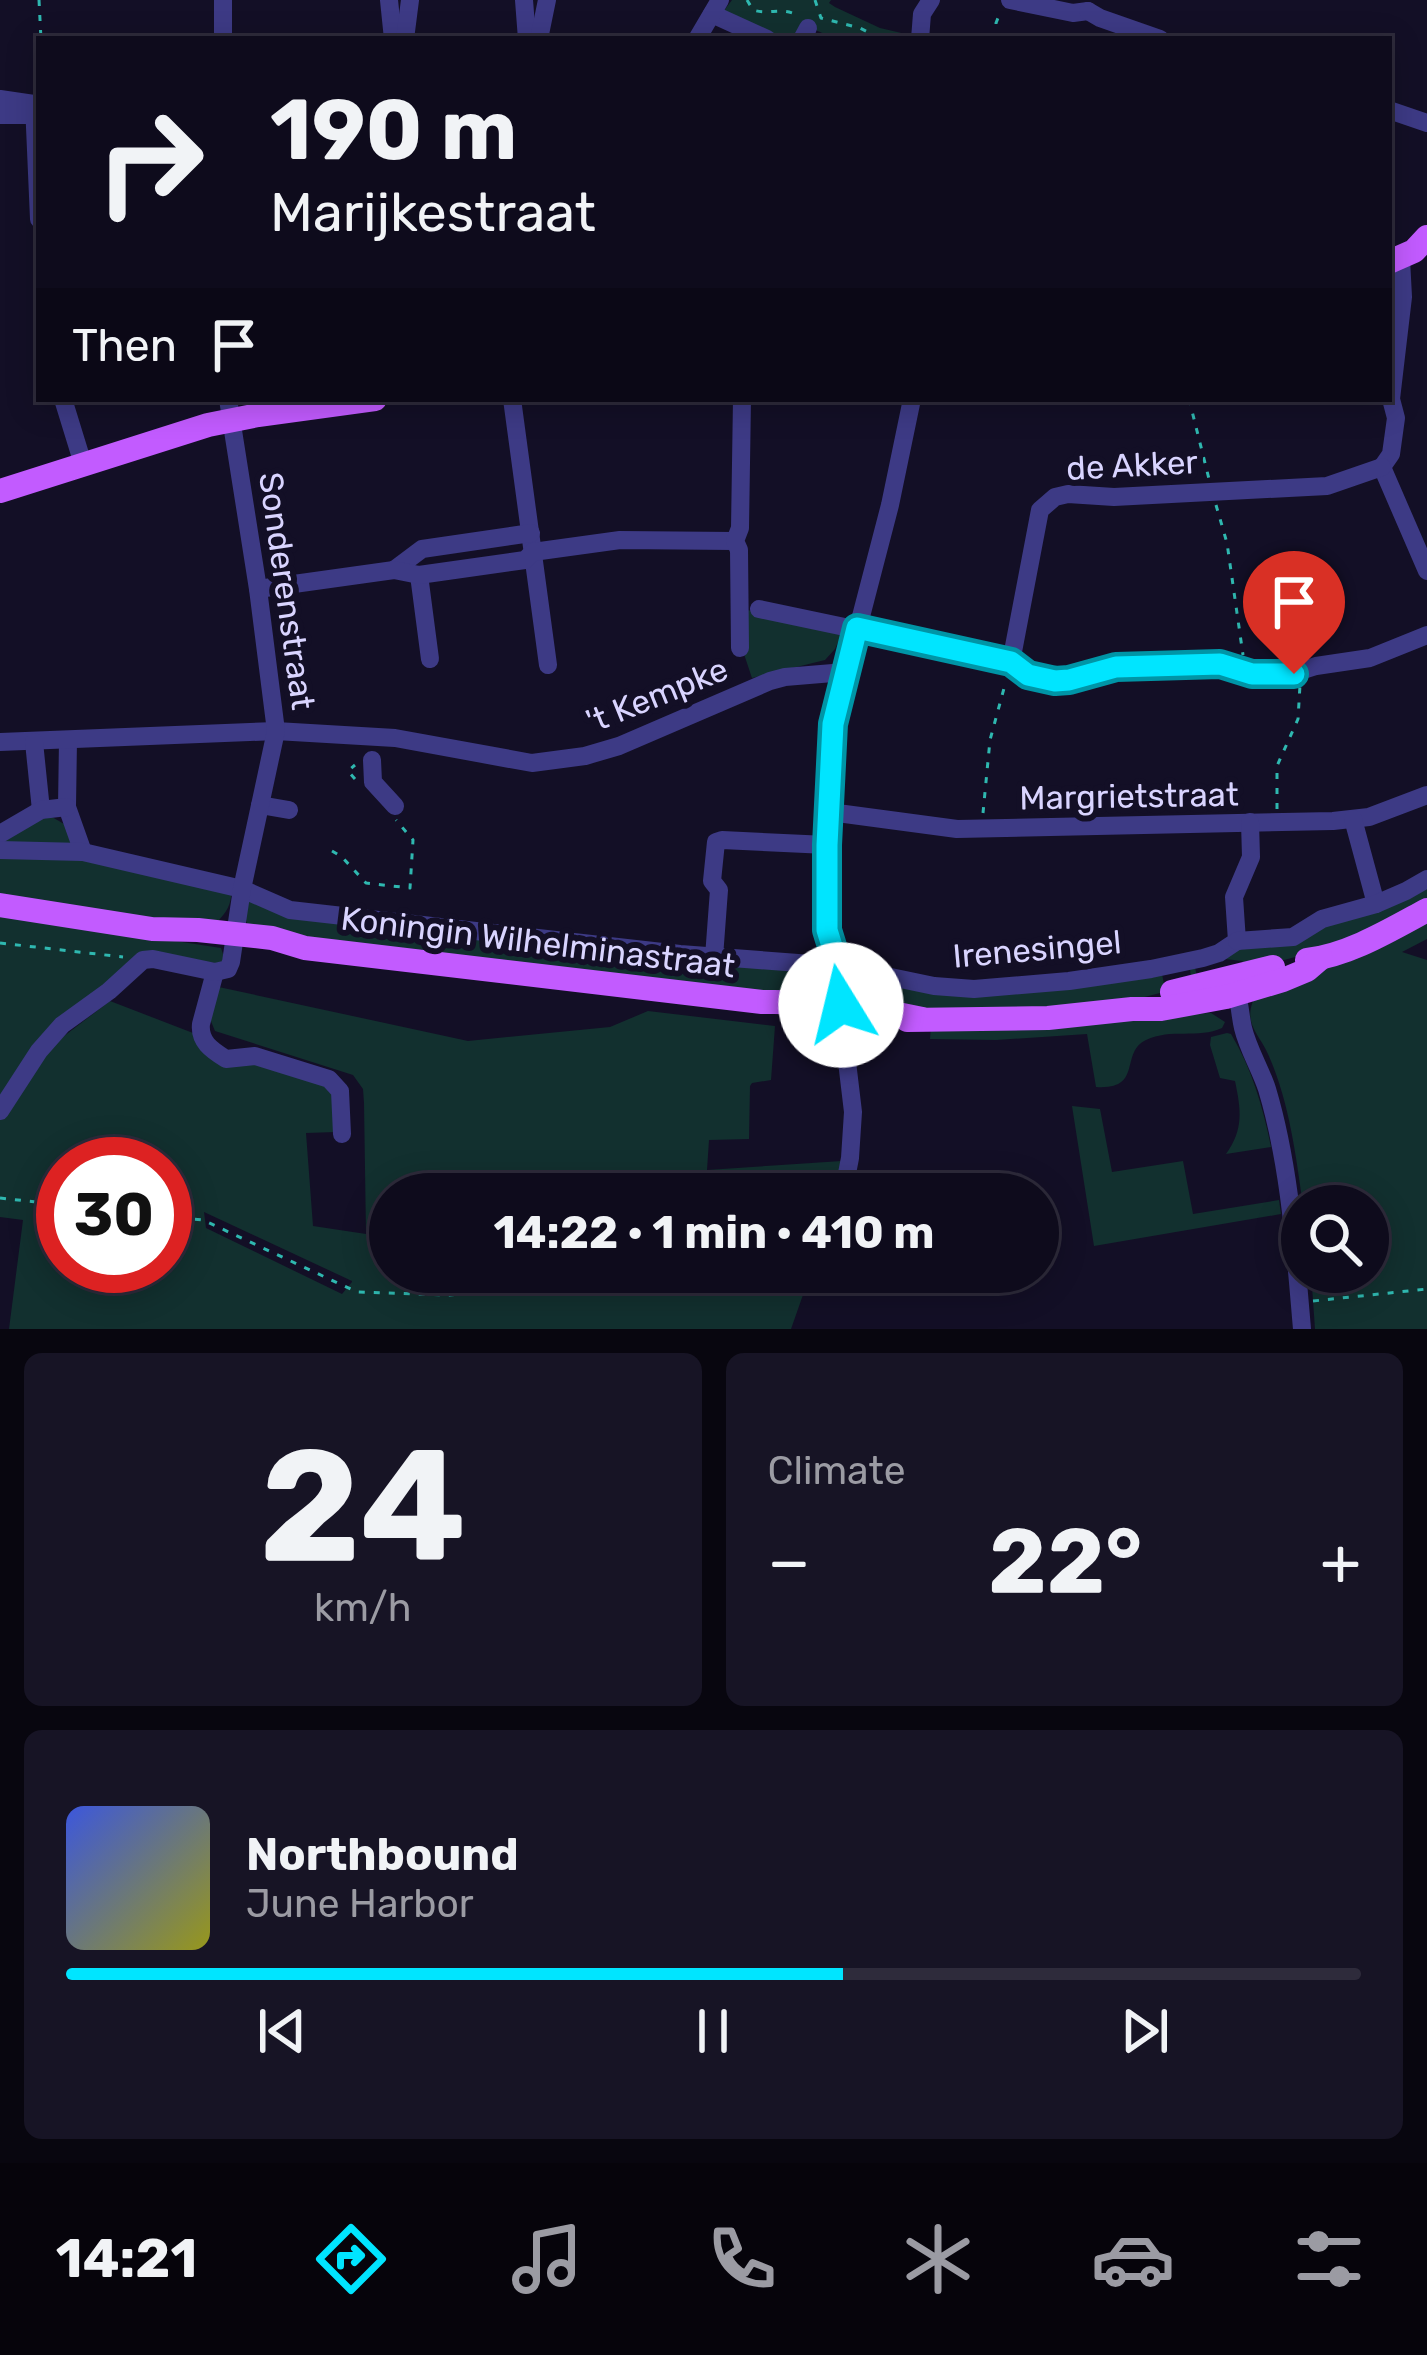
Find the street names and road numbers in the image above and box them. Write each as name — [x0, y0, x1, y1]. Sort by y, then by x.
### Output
street label: de Akker — [1065, 442, 1199, 488]
street label: Sonderenstraat — [251, 470, 323, 712]
street label: 't Kempke — [581, 649, 733, 741]
street label: Margrietstraat — [1019, 775, 1239, 817]
street label: Koningin Wilhelminastraat — [339, 898, 737, 986]
street label: Irenesingel — [951, 922, 1123, 976]

